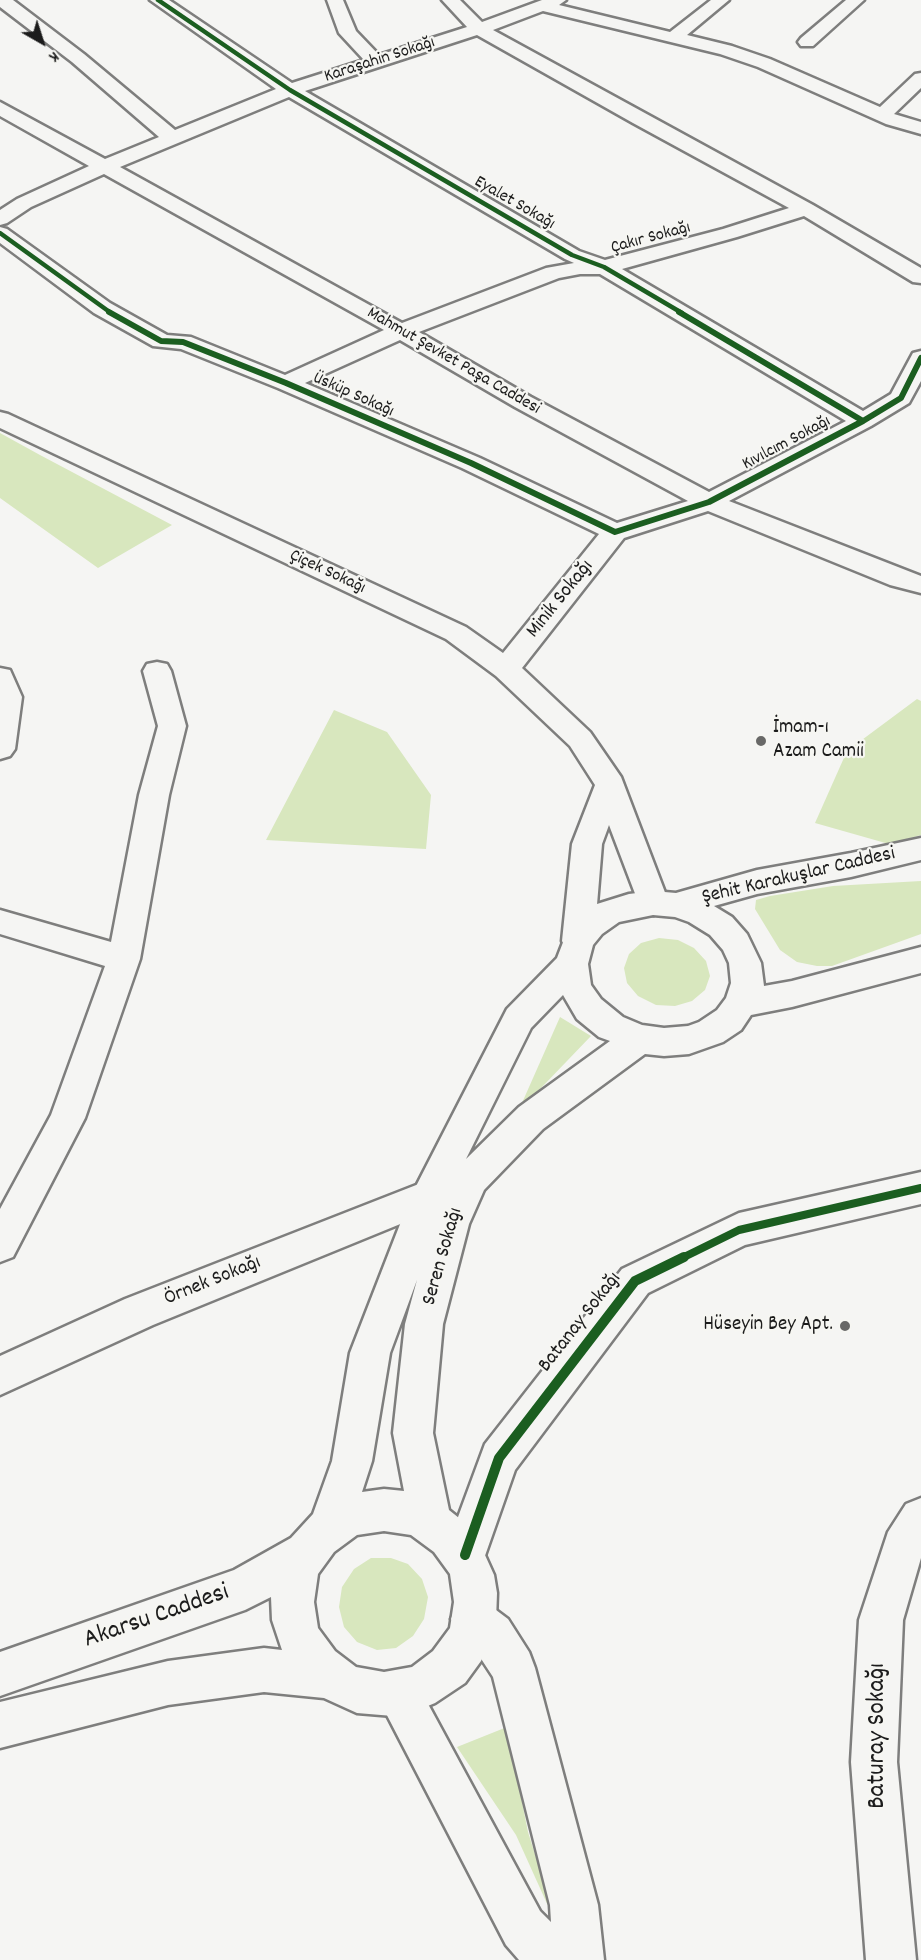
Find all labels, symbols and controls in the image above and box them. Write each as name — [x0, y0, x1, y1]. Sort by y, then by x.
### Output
north arrow — [12, 12, 72, 72]
street label: Karaşahin Sokağı — [322, 33, 438, 89]
text: K — [44, 45, 64, 68]
street label: Eyalet Sokağı — [470, 172, 558, 236]
street label: Çakır Sokağı — [609, 218, 693, 260]
street label: Mahmut Şevket Paşa Caddesi — [362, 303, 544, 421]
street label: Üsküp Sokağı — [309, 369, 397, 423]
street label: Kıvılcım Sokağı — [739, 412, 835, 476]
street label: Çiçek Sokağı — [286, 546, 368, 600]
street label: Minik Sokağı — [522, 556, 600, 644]
place label: İmam-ı Azam Camii — [773, 716, 864, 766]
marker: İmam-ı Azam Camii — [754, 734, 768, 748]
street label: Şehit Karakuşlar Caddesi — [700, 843, 898, 911]
street label: Seren Sokağı — [418, 1205, 470, 1309]
street label: Örnek Sokağı — [161, 1251, 265, 1313]
street label: Batanay Sokağı — [534, 1268, 628, 1378]
place label: Hüseyin Bey Apt. — [703, 1313, 833, 1339]
marker: Hüseyin Bey Apt. — [838, 1319, 852, 1333]
street label: Akarsu Caddesi — [80, 1579, 234, 1657]
street label: Baturay Sokağı — [863, 1663, 895, 1809]

